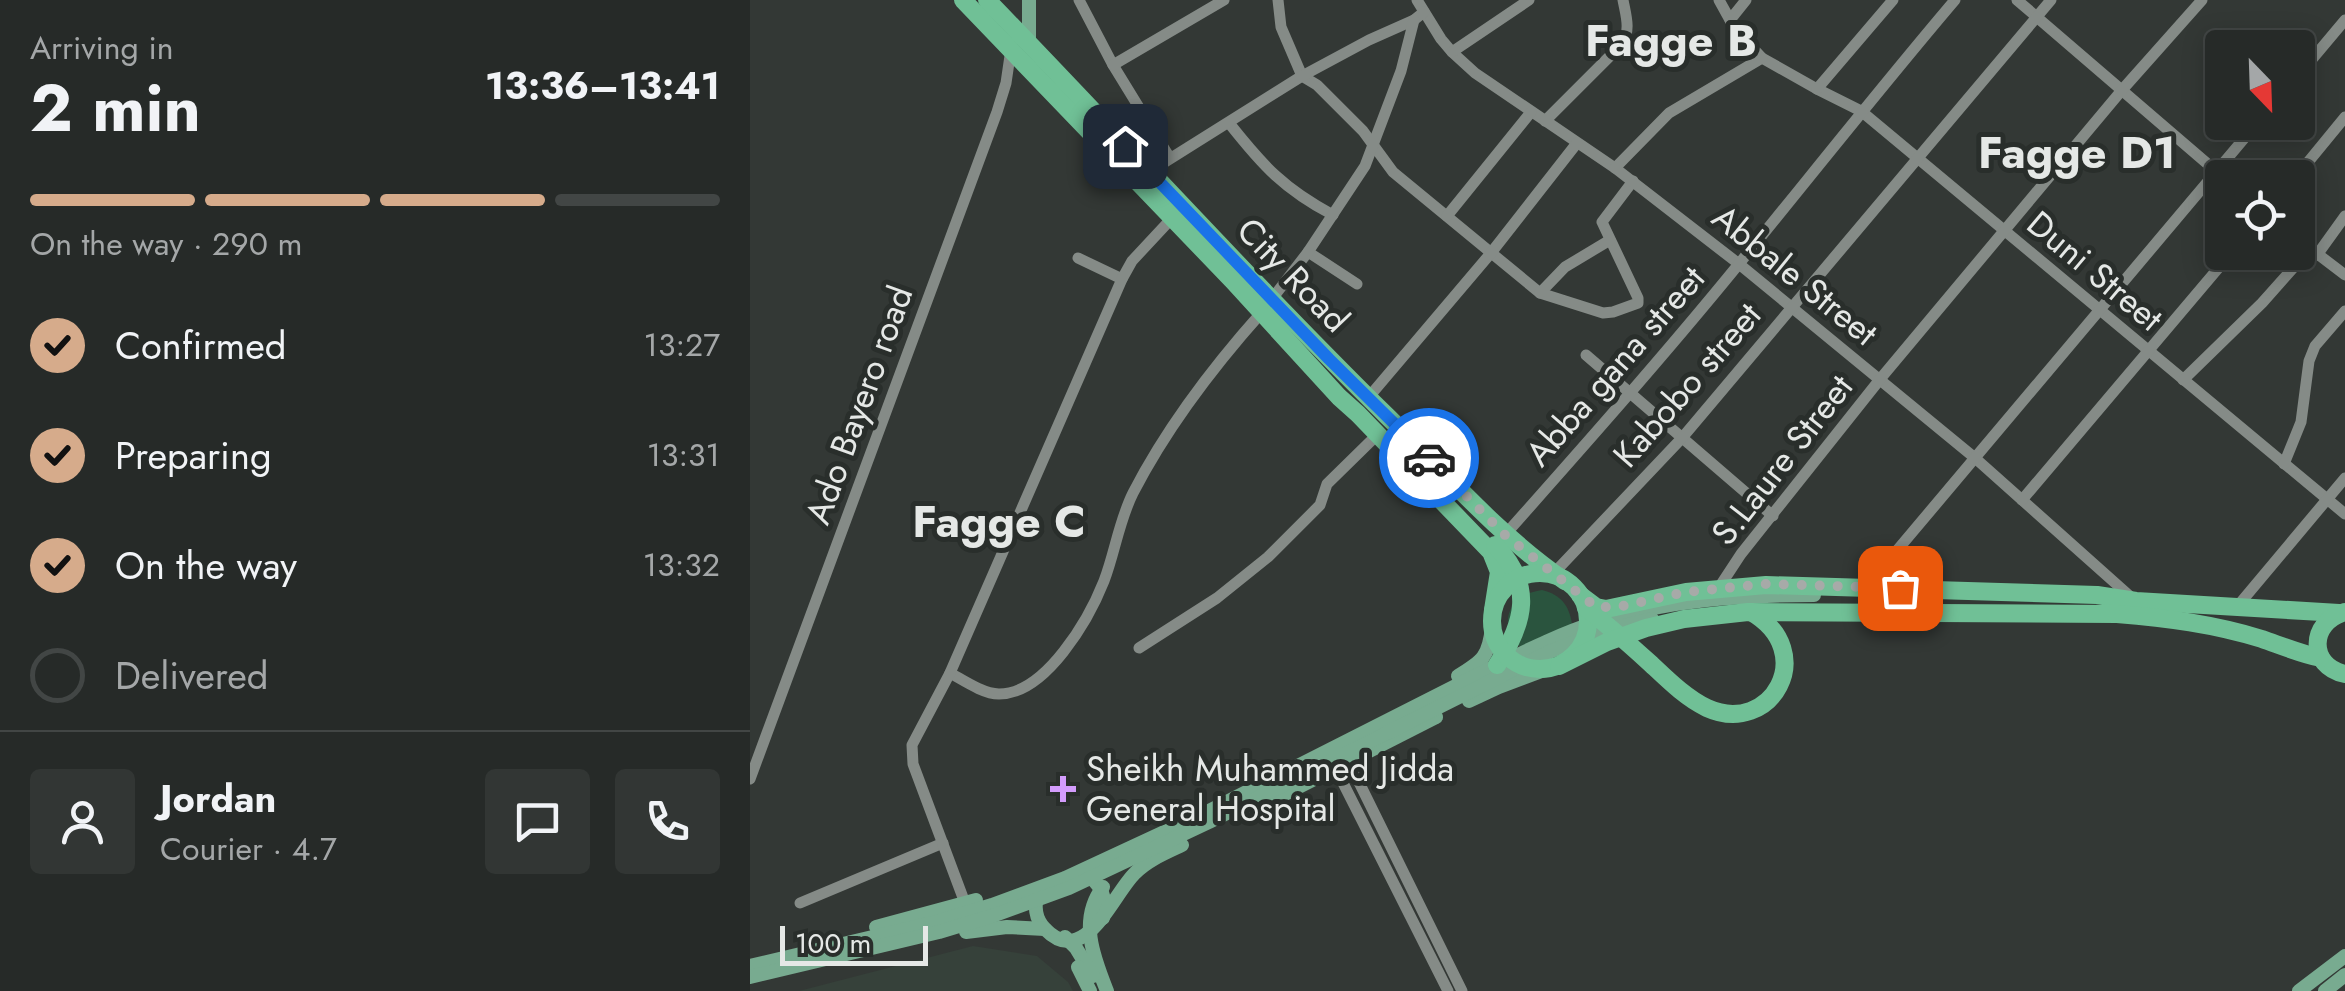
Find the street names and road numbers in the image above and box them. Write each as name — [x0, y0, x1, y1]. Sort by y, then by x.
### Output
street label: Abbale Street — [1702, 193, 1889, 358]
street label: Duni Street — [2016, 199, 2174, 343]
street label: City Road — [1225, 206, 1361, 344]
street label: Abba gana street — [1514, 254, 1717, 477]
street label: Ado Bayero road — [793, 279, 925, 531]
street label: Kabobo street — [1601, 291, 1773, 478]
street label: S.Laure Street — [1699, 364, 1865, 556]

